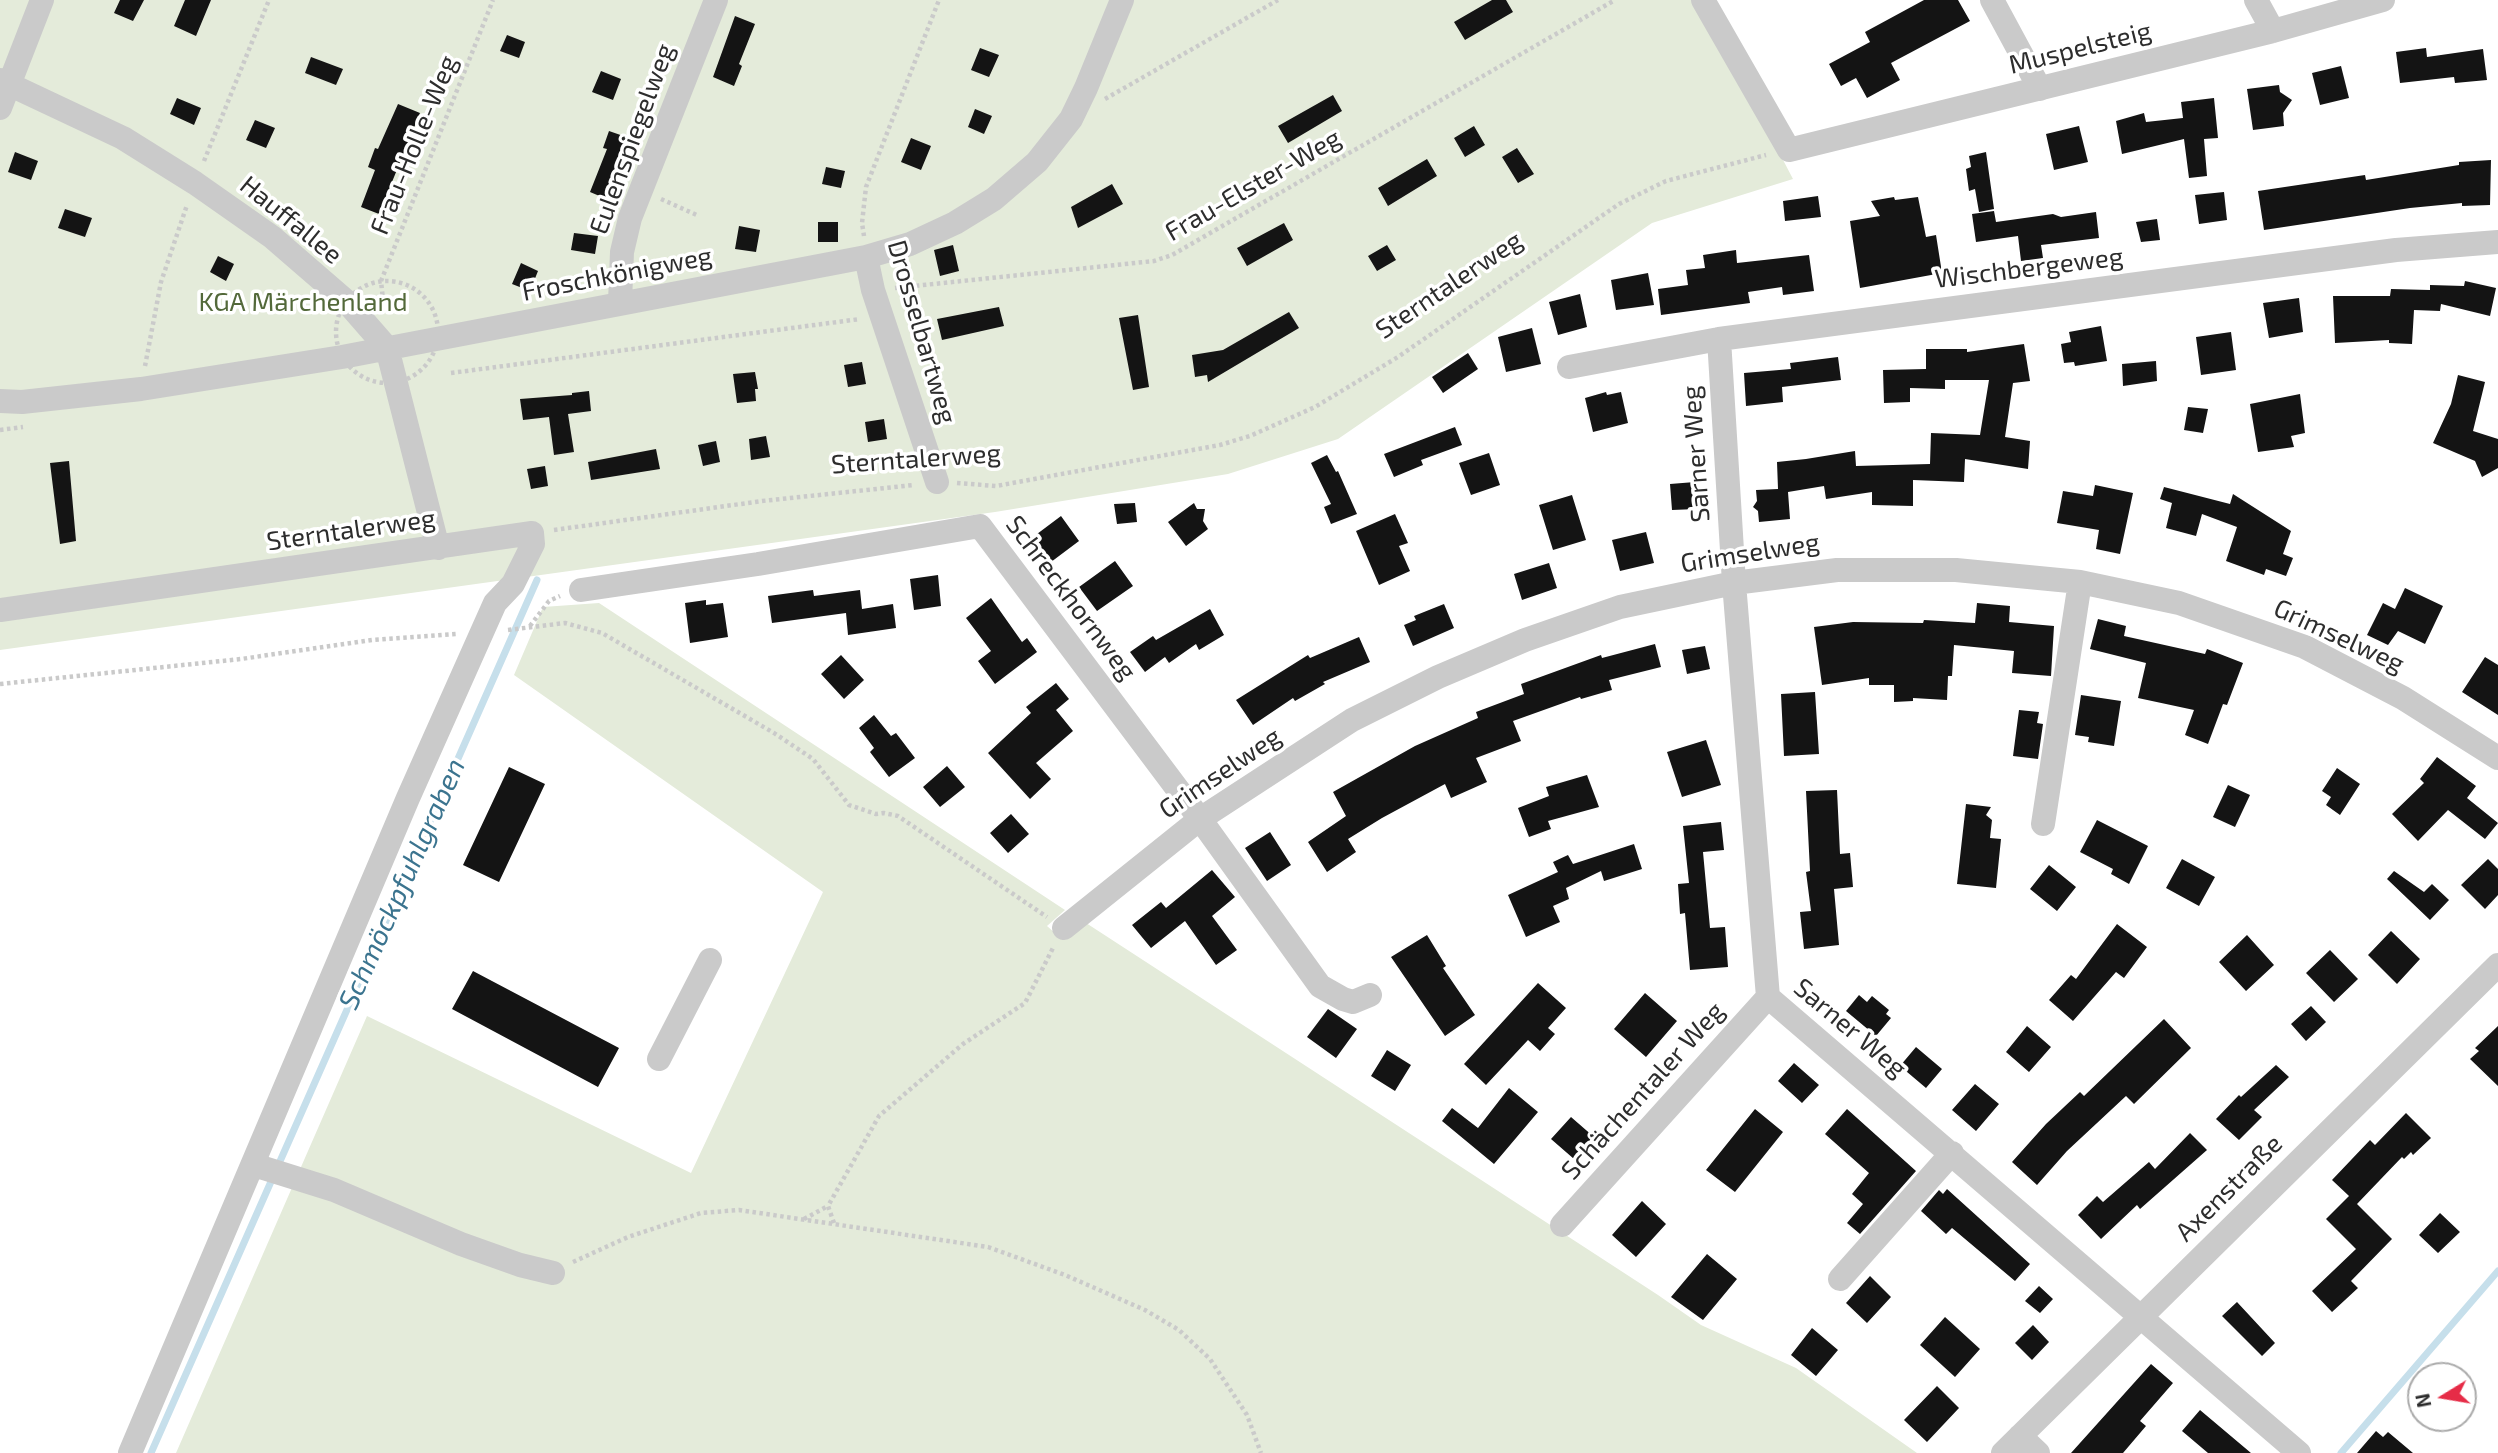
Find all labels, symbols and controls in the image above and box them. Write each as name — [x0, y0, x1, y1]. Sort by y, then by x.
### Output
street label: Muspelsteig — [2006, 15, 2154, 81]
street label: Eulenspiegelweg — [583, 40, 681, 238]
street label: Frau-Holle-Weg — [364, 51, 464, 239]
street label: Frau-Elster-Weg — [1160, 122, 1346, 248]
street label: Hauffallee — [234, 169, 348, 271]
street label: Sterntalerweg — [1370, 225, 1528, 345]
street label: Drosselbartweg — [881, 237, 963, 427]
street label: Froschkönigweg — [519, 240, 715, 308]
street label: Wischbergeweg — [1933, 241, 2125, 295]
park label: KGA Märchenland — [198, 286, 408, 318]
street label: Sarner Weg — [1676, 384, 1716, 524]
street label: Sterntalerweg — [830, 438, 1002, 480]
street label: Sterntalerweg — [265, 503, 437, 557]
street label: Schreckhornweg — [999, 510, 1143, 686]
street label: Grimselweg — [1678, 527, 1822, 579]
street label: Grimselweg — [2269, 592, 2409, 680]
street label: Grimselweg — [1153, 721, 1287, 825]
water label: Schmöckpfuhlgraben — [332, 753, 472, 1015]
street label: Sarner Weg — [1787, 972, 1913, 1084]
street label: Schächentaler Weg — [1555, 996, 1731, 1186]
street label: Axenstraße — [2169, 1128, 2289, 1248]
north arrow — [2407, 1362, 2477, 1432]
text: N — [2410, 1392, 2435, 1410]

